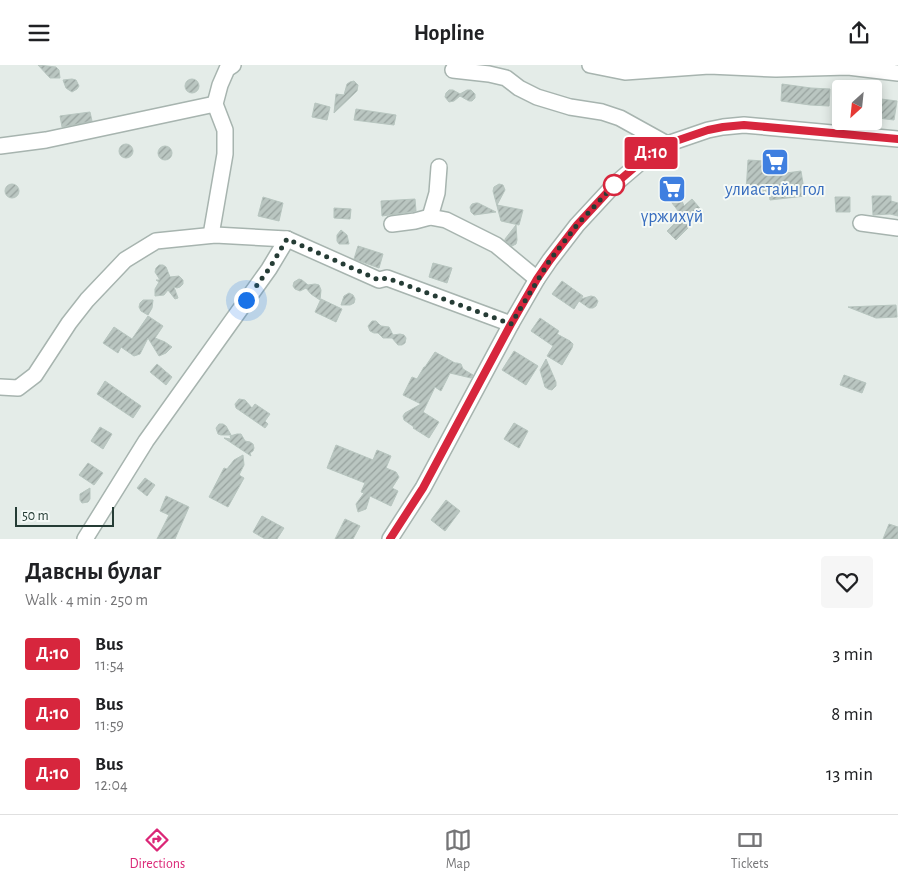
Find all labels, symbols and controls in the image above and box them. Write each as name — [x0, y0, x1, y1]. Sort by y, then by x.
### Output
icon: menu — [25, 19, 53, 47]
icon: share — [845, 19, 873, 47]
text: Hopline — [414, 22, 484, 44]
north arrow — [832, 80, 882, 130]
map controls — [832, 80, 882, 130]
line badge: Д:10 — [616, 137, 686, 169]
text: Д:10 — [635, 144, 667, 162]
supermarket icon: улиастайн гол — [760, 147, 790, 177]
unlabelled marker — [603, 174, 625, 196]
supermarket icon: үржихүй — [657, 174, 687, 204]
place label: улиастайн гол — [724, 181, 825, 199]
place label: үржихүй — [641, 208, 703, 226]
your location — [234, 288, 259, 313]
scale bar — [15, 504, 114, 527]
text: 50 m — [22, 509, 49, 523]
button: heart — [821, 556, 873, 608]
text: Давсны булаг — [25, 560, 161, 584]
text: Walk · 4 min · 250 m — [25, 592, 148, 608]
text: Bus — [95, 635, 123, 654]
text: Д:10 — [36, 645, 69, 663]
text: 3 min — [832, 645, 873, 664]
text: 11:54 — [95, 657, 124, 673]
text: Bus — [95, 695, 123, 714]
text: Д:10 — [36, 705, 69, 723]
text: 8 min — [831, 705, 873, 724]
text: 11:59 — [95, 717, 124, 733]
text: Bus — [95, 755, 123, 774]
text: Д:10 — [36, 765, 69, 783]
text: 13 min — [826, 765, 873, 784]
text: 12:04 — [95, 777, 128, 793]
tab: Directions — [129, 826, 185, 873]
tab: Map — [444, 826, 472, 873]
tab: Tickets — [731, 826, 769, 873]

